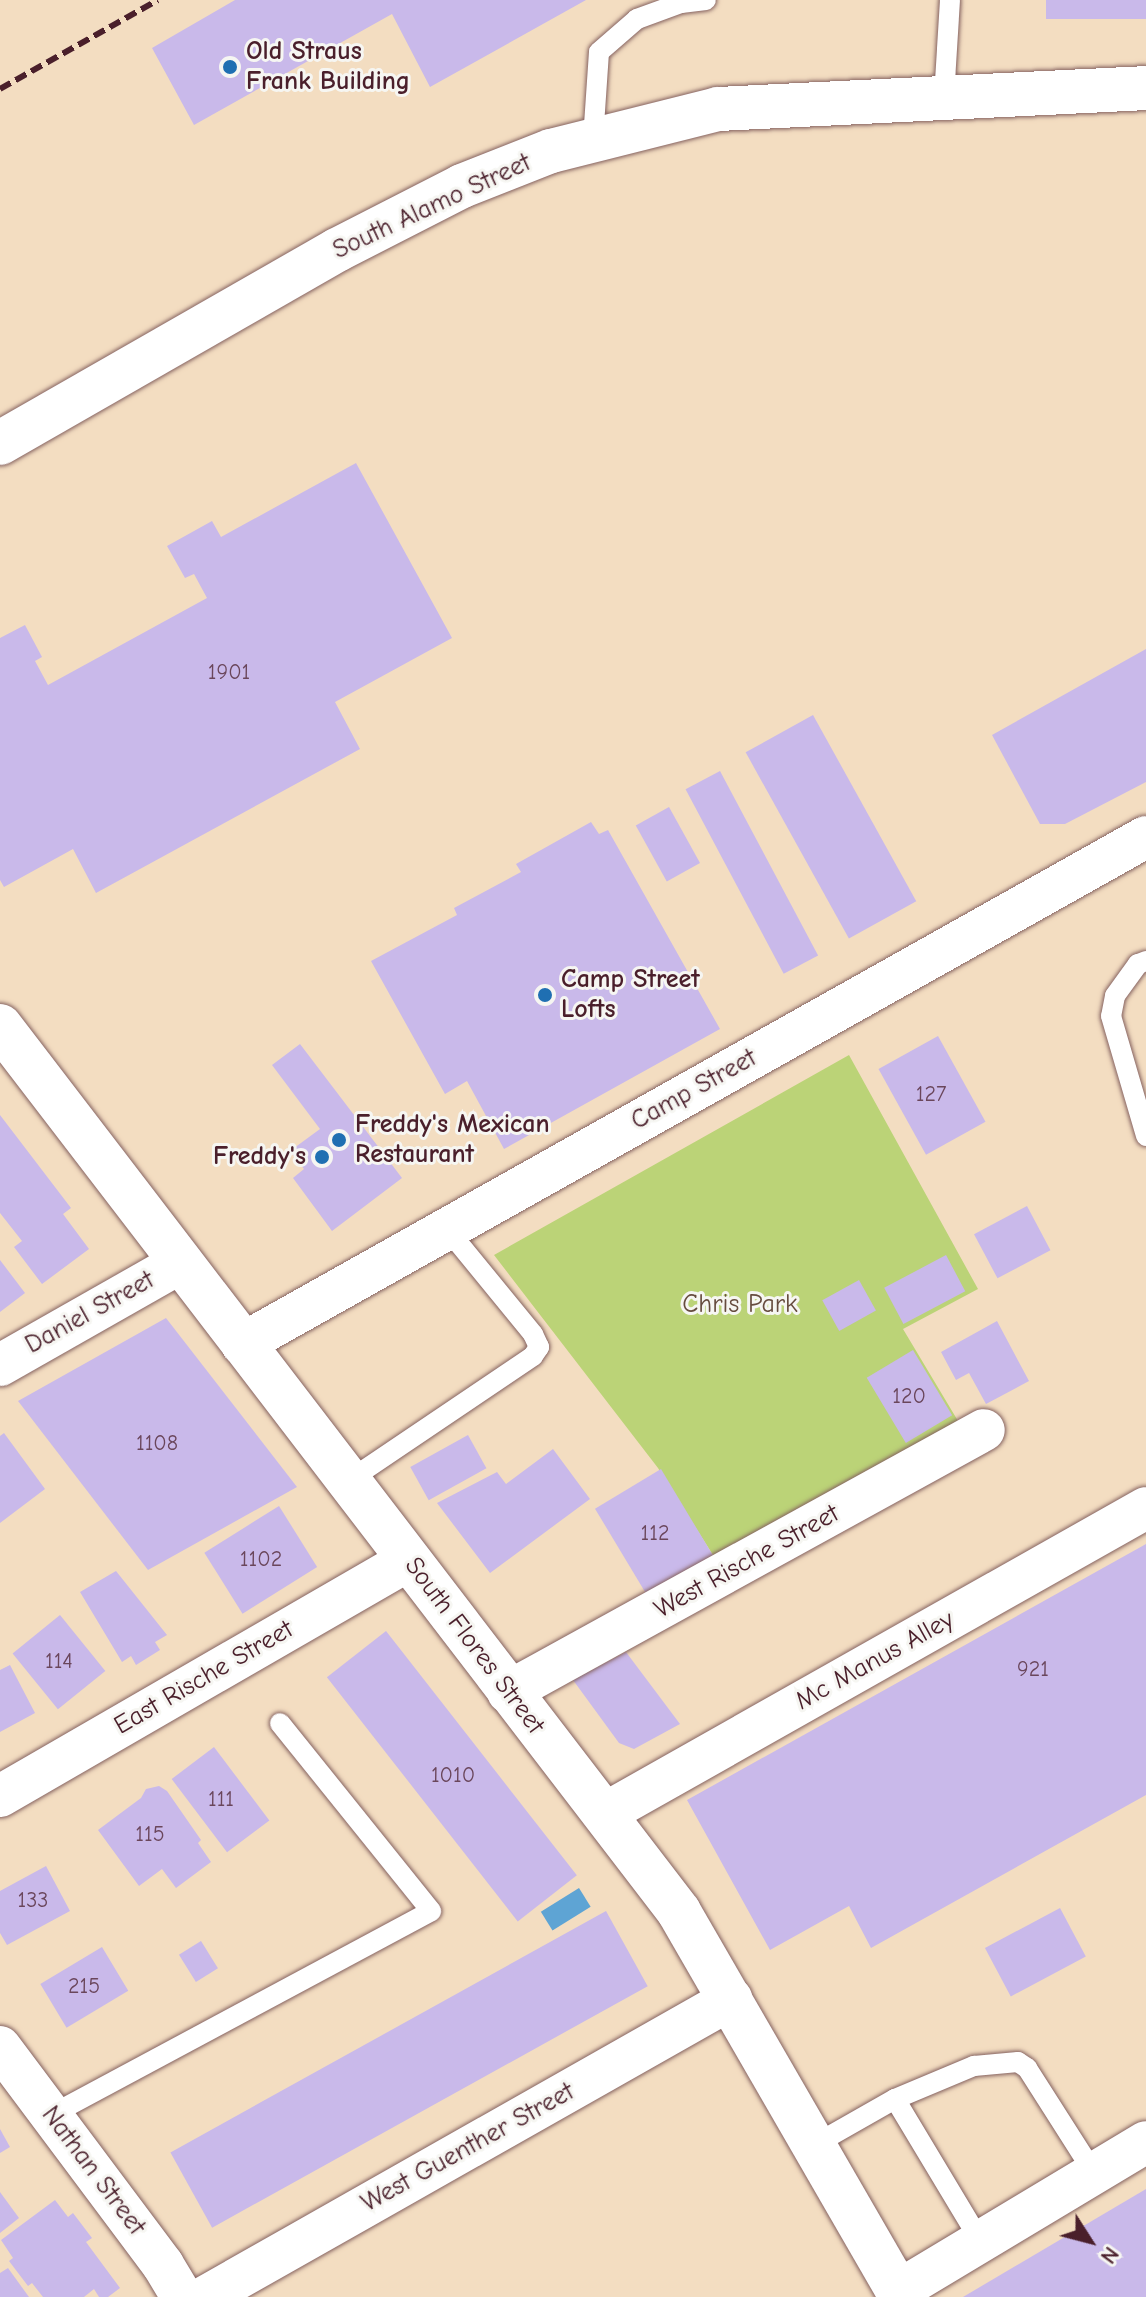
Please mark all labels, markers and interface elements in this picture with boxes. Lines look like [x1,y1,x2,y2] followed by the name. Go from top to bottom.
[246,36,410,98] place label: Old Straus Frank Building
[221,58,239,76] marker: Old Straus Frank Building
[328,147,536,267] street label: South Alamo Street
[208,660,250,686] house number: 1901
[561,964,700,1026] place label: Camp Street Lofts
[536,986,554,1004] marker: Camp Street Lofts
[626,1043,762,1137] street label: Camp Street
[916,1082,946,1108] house number: 127
[355,1109,550,1170] place label: Freddy's Mexican Restaurant
[330,1131,348,1149] marker: Freddy's Mexican Restaurant
[213,1141,306,1173] place label: Freddy's
[313,1148,331,1166] marker: Freddy's
[20,1265,160,1361] street label: Daniel Street
[682,1289,798,1321] park label: Chris Park
[892,1384,926,1410] house number: 120
[136,1431,178,1457] house number: 1108
[649,1498,845,1626] street label: West Rische Street
[641,1521,669,1547] house number: 112
[240,1547,282,1573] house number: 1102
[397,1551,551,1741] street label: South Flores Street
[790,1605,960,1717] street label: Mc Manus Alley
[109,1614,299,1742] street label: East Rische Street
[45,1649,73,1675] house number: 114
[1017,1657,1049,1683] house number: 921
[431,1763,475,1789] house number: 1010
[208,1787,234,1813] house number: 111
[135,1822,165,1848] house number: 115
[18,1888,48,1914] house number: 133
[68,1974,100,2000] house number: 215
[356,2077,580,2219] street label: West Guenther Street
[34,2100,152,2242] street label: Nathan Street
[1050,2201,1130,2281] north arrow
[1095,2242,1124,2269] text: N

